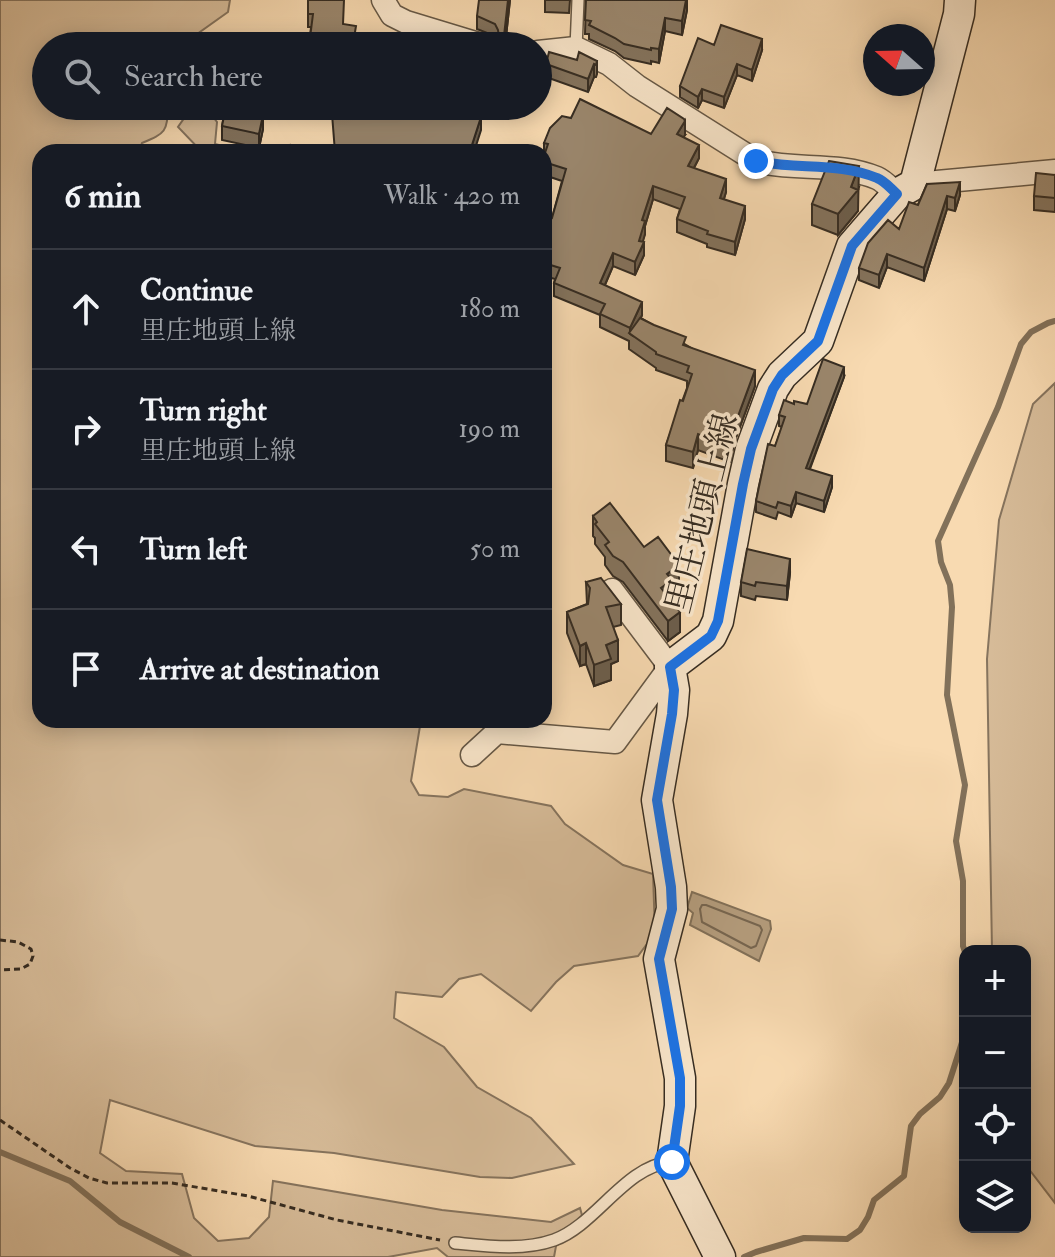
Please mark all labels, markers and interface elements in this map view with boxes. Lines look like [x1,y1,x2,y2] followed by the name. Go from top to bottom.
[863,24,935,96] north arrow
[32,32,552,120] search box
[60,54,104,98] icon: search
[124,58,263,95] text: Search here
[738,143,774,179] route end
[64,175,141,218] text: 6 min
[384,180,520,212] text: Walk · 420 m
[140,272,253,309] text: Continue
[64,287,108,331] icon: ahead
[460,293,520,325] text: 180 m
[140,315,296,347] text: 里庄地頭上線
[140,392,267,429] text: Turn right
[64,407,108,451] icon: right
[657,409,748,618] street label: 里庄地頭上線
[459,413,520,445] text: 190 m
[140,435,296,467] text: 里庄地頭上線
[64,527,108,571] icon: left
[140,531,247,568] text: Turn left
[470,533,520,565] text: 50 m
[64,647,108,691] icon: arrive
[140,651,380,688] text: Arrive at destination
[959,945,1031,1233] map controls
[959,945,1031,1017] button: +
[959,1017,1031,1089] button: −
[959,1089,1031,1161] button: locate
[654,1144,690,1180] route start
[959,1161,1031,1233] button: layers

